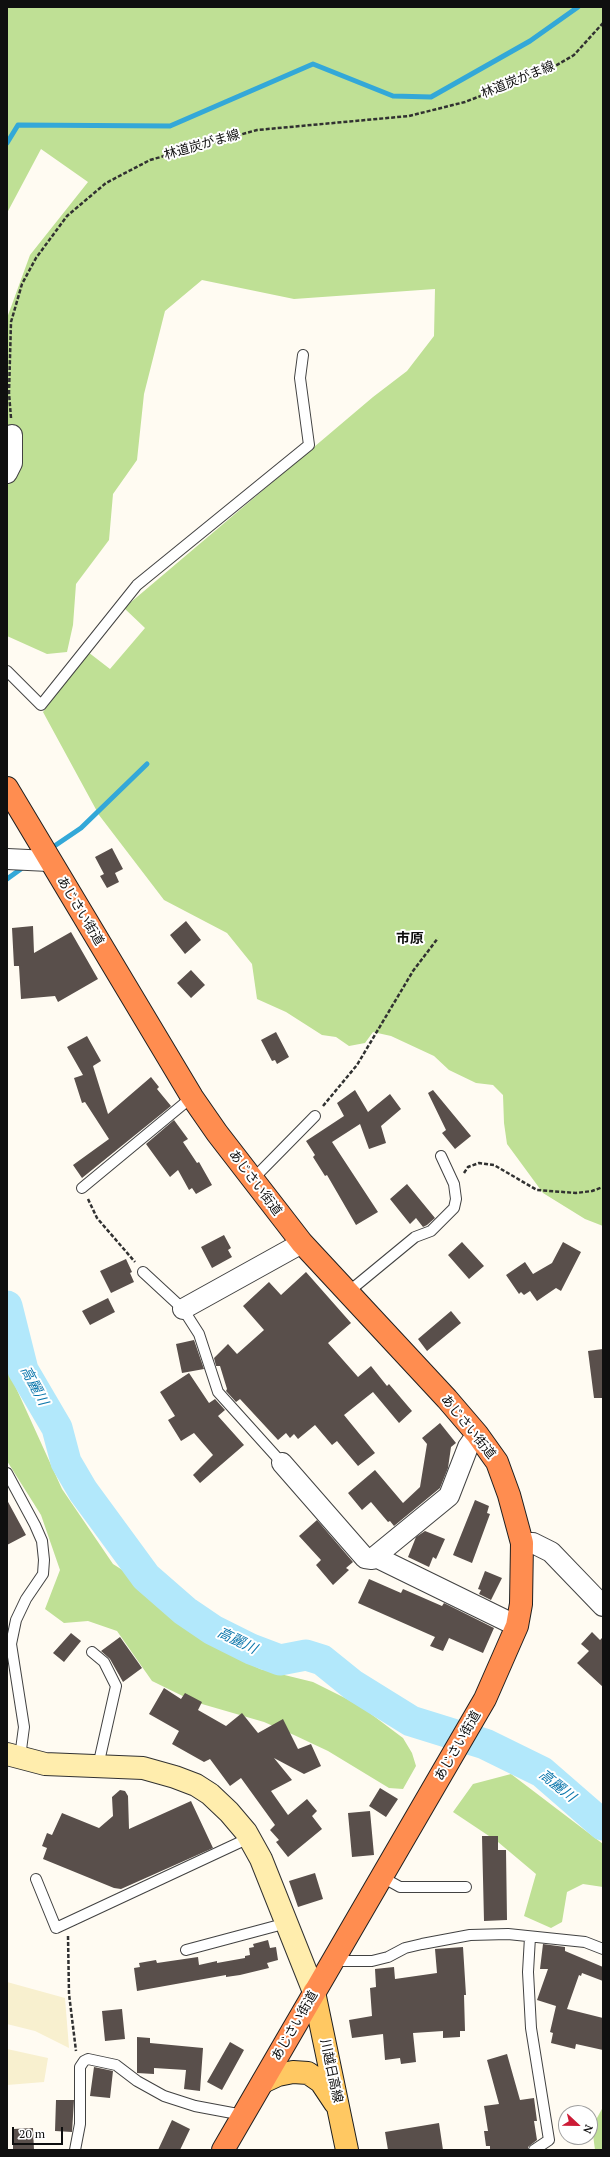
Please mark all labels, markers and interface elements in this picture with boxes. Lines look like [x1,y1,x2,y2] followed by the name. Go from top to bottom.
[479,58,557,102] street label: 林道炭がま線
[162,127,242,163] street label: 林道炭がま線
[53,874,107,948] street label: あじさい街道
[396,931,424,947] district label: 市原
[225,1147,285,1219] street label: あじさい街道
[17,1364,51,1408] water label: 高麗川
[437,1392,499,1462] street label: あじさい街道
[214,1624,260,1658] water label: 高麗川
[432,1708,484,1784] street label: あじさい街道
[535,1766,579,1806] water label: 高麗川
[269,1988,321,2064] street label: あじさい街道
[317,2038,345,2104] street label: 川越日高線
[558,2105,598,2145] north arrow
[14,2119,65,2145] scale bar
[580,2123,596,2136] text: N
[19,2126,45,2141] text: 20 m

